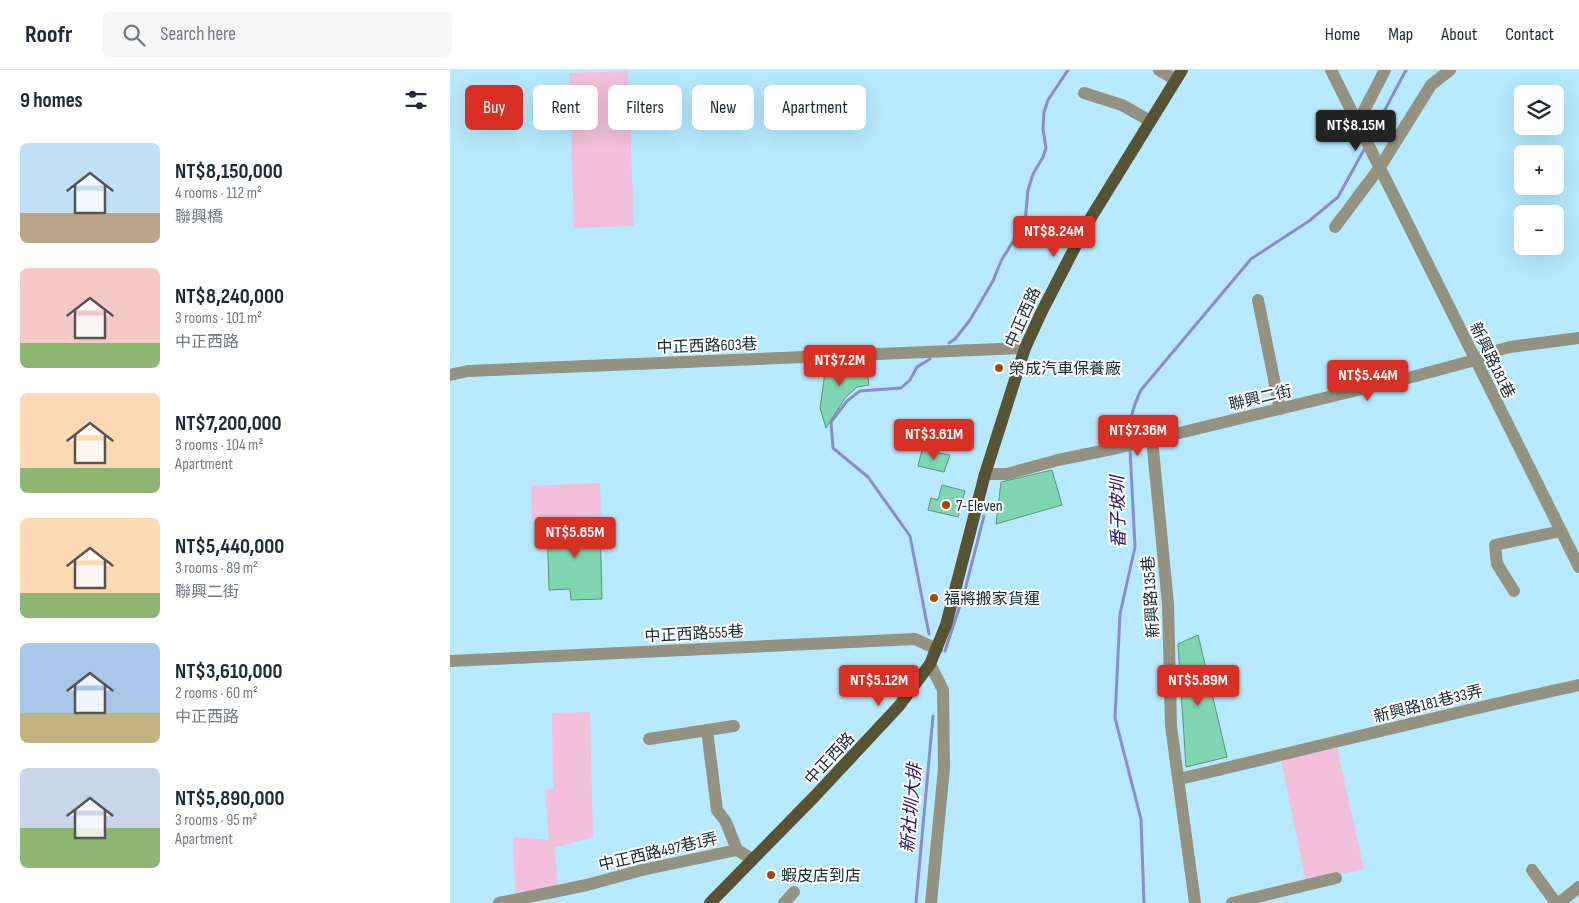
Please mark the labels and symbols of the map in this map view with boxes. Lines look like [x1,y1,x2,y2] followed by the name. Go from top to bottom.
[1304,109,1408,152] pin: NT$8.15M
[1002,216,1106,258] pin: NT$8.24M
[1002,285,1045,351] street label: 中正西路
[1465,320,1518,402] street label: 新興路181巷
[656,335,758,358] street label: 中正西路603巷
[794,344,886,387] pin: NT$7.2M
[1009,360,1121,379] place label: 榮成汽車保養廠
[1316,360,1420,402] pin: NT$5.44M
[993,362,1005,374] marker: 榮成汽車保養廠
[1227,382,1294,415] street label: 聯興二街
[1086,414,1190,457] pin: NT$7.36M
[882,418,986,461] pin: NT$3.61M
[1107,473,1130,548] water label: 番子坡圳
[956,497,1003,516] place label: 7-Eleven
[940,499,952,511] marker: 7-Eleven
[523,516,627,559] pin: NT$5.65M
[1139,555,1164,639] street label: 新興路135巷
[944,590,1040,609] place label: 福將搬家貨運
[928,592,940,604] marker: 福將搬家貨運
[644,622,744,647] street label: 中正西路555巷
[827,664,931,707] pin: NT$5.12M
[1146,664,1250,707] pin: NT$5.89M
[1372,682,1485,727] street label: 新興路181巷33弄
[801,729,859,789] street label: 中正西路
[897,760,926,854] water label: 新社圳大排
[597,830,720,875] street label: 中正西路497巷1弄
[781,867,861,886] place label: 蝦皮店到店
[765,869,777,881] marker: 蝦皮店到店

